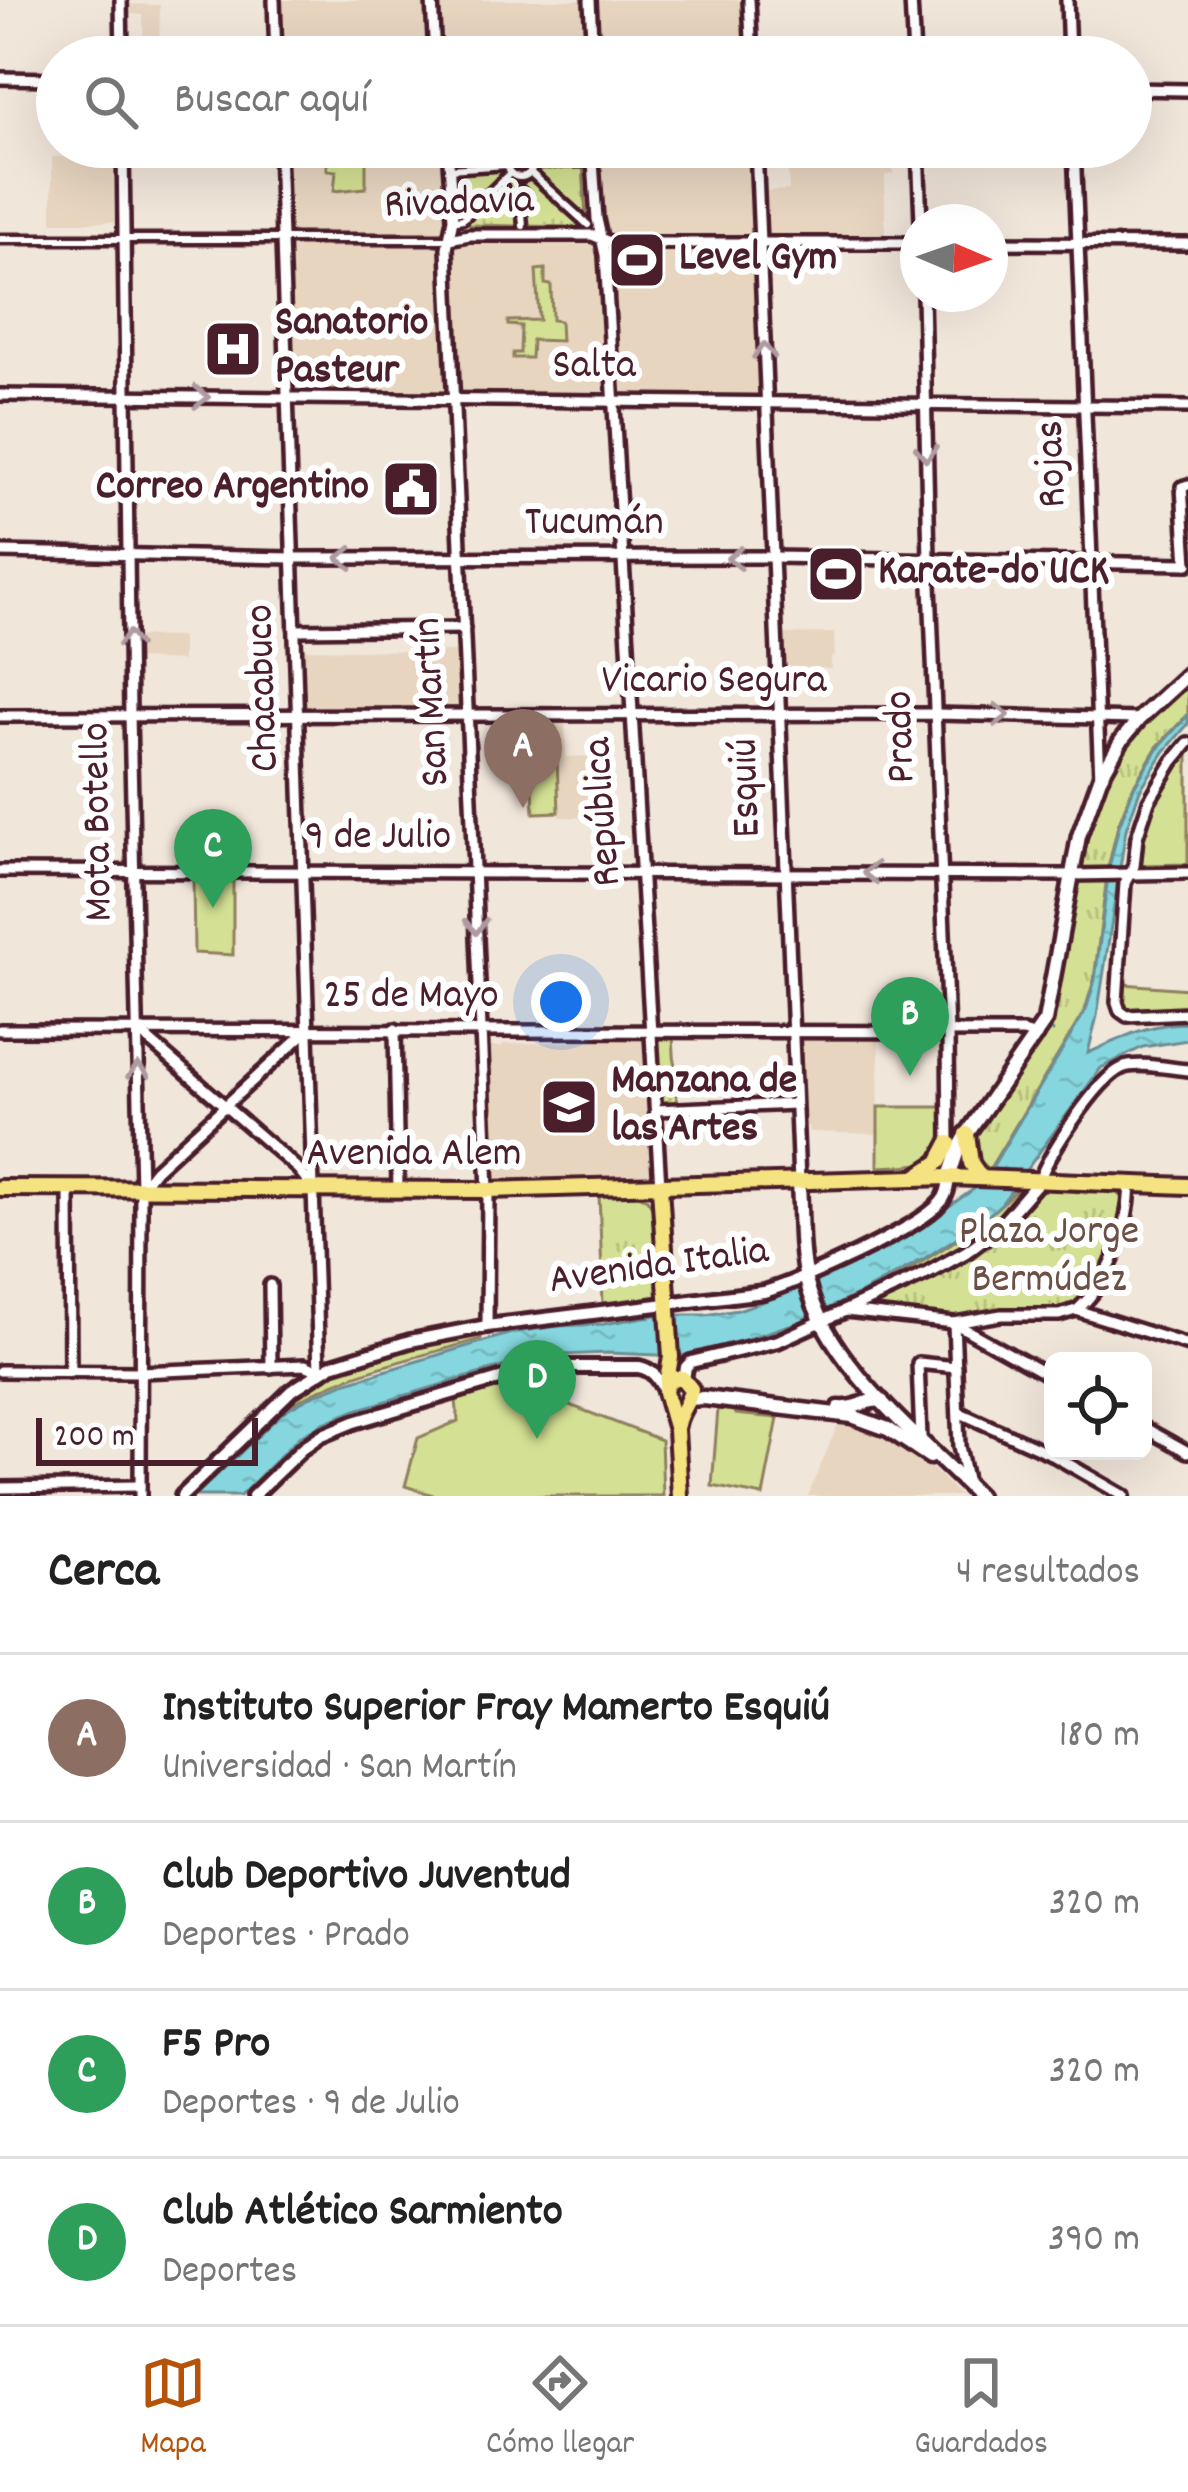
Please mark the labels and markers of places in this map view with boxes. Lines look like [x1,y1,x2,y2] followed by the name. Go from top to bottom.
[606,229,668,291] sports icon: Level Gym
[679,230,837,290] place label: Level Gym
[275,295,428,403] place label: Sanatorio Pasteur
[202,318,264,380] hospital icon: Sanatorio Pasteur
[380,458,442,520] public building icon: Correo Argentino
[96,459,369,519] place label: Correo Argentino
[805,543,867,605] sports icon: Karate-do UCK
[878,544,1109,604] place label: Karate-do UCK
[484,709,562,808] pin: A
[174,809,252,908] pin: C
[871,977,949,1076] pin: B
[611,1053,797,1161] place label: Manzana de las Artes
[538,1076,600,1138] school or university icon: Manzana de las Artes
[498,1340,576,1439] pin: D

